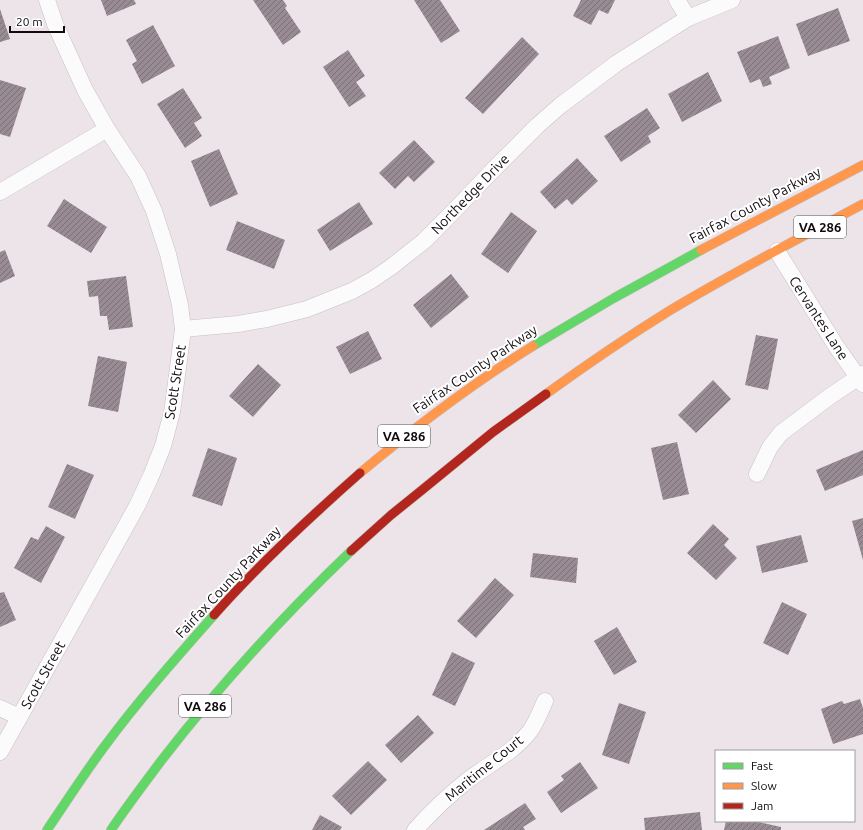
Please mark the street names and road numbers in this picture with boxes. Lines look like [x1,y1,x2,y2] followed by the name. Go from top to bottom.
[428,151,512,237] street label: Northedge Drive
[687,163,824,246] street label: Fairfax County Parkway
[794,216,846,238] road number: VA 286
[786,273,852,363] street label: Cervantes Lane
[410,321,540,417] street label: Fairfax County Parkway
[161,343,189,420] street label: Scott Street
[378,425,430,447] road number: VA 286
[172,523,284,641] street label: Fairfax County Parkway
[18,638,68,712] street label: Scott Street
[179,695,231,717] road number: VA 286
[442,731,527,804] street label: Maritime Court

